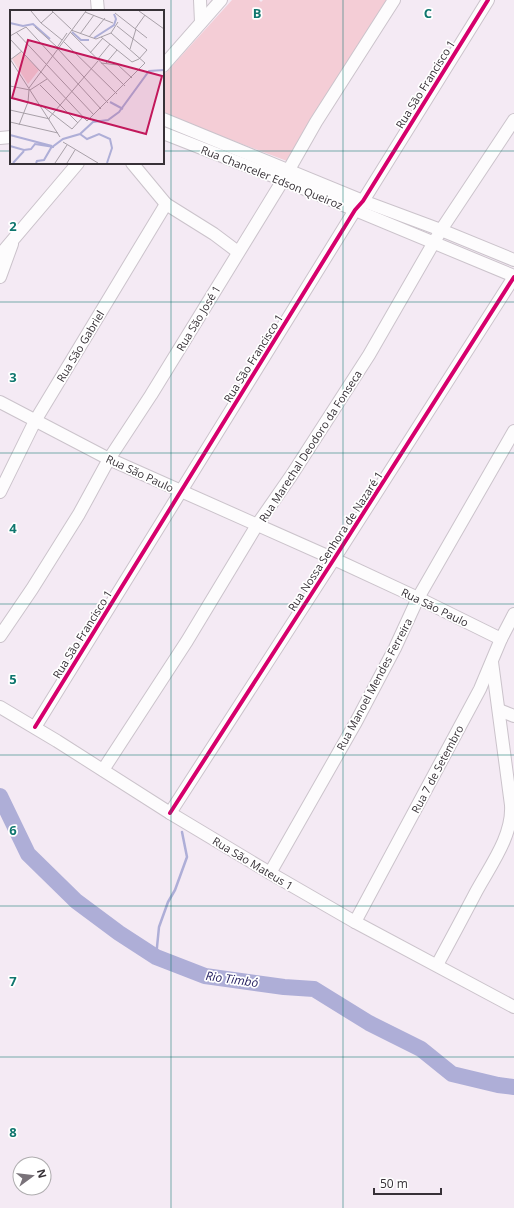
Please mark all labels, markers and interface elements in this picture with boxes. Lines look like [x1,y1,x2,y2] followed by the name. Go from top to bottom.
[253,4,262,22] text: B
[424,4,432,22] text: C
[10,10,164,164] inset map
[392,37,458,131] street label: Rua São Francisco 1
[199,142,345,212] street label: Rua Chanceler Edson Queiroz
[9,217,17,235] text: 2
[172,282,224,354] street label: Rua São José 1
[53,307,107,385] street label: Rua São Gabriel
[220,311,286,405] street label: Rua São Francisco 1
[255,367,365,525] street label: Rua Marechal Deodoro da Fonseca
[9,368,17,386] text: 3
[104,451,177,495] street label: Rua São Paulo
[284,468,386,614] street label: Rua Nossa Senhora de Nazaré 1
[9,519,17,537] text: 4
[399,584,471,630] street label: Rua São Paulo
[49,587,115,681] street label: Rua São Francisco 1
[333,615,415,753] street label: Rua Manoel Mendes Ferreira
[9,670,17,688] text: 5
[407,722,467,816] street label: Rua 7 de Setembro
[9,821,17,839] text: 6
[210,833,296,893] street label: Rua São Mateus 1
[205,967,260,991] water label: Rio Timbó
[9,972,17,990] text: 7
[9,1123,17,1141] text: 8
[12,1156,52,1196] north arrow
[34,1167,51,1180] text: N
[374,1170,441,1196] scale bar
[380,1175,408,1192] text: 50 m

